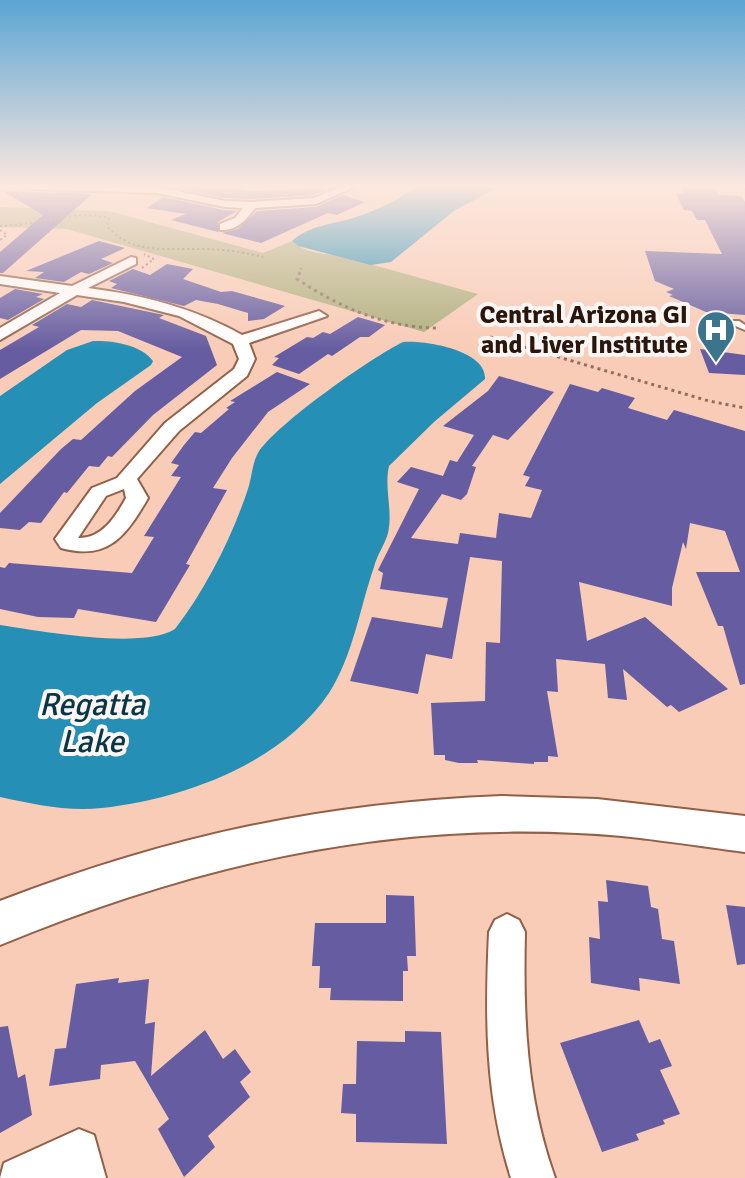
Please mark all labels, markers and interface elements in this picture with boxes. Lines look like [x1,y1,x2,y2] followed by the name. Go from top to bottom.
[479,299,688,361] place label: Central Arizona GI and Liver Institute
[695,309,737,364] hospital icon: Central Arizona GI and Liver Institute
[39,685,146,761] water label: Regatta Lake

